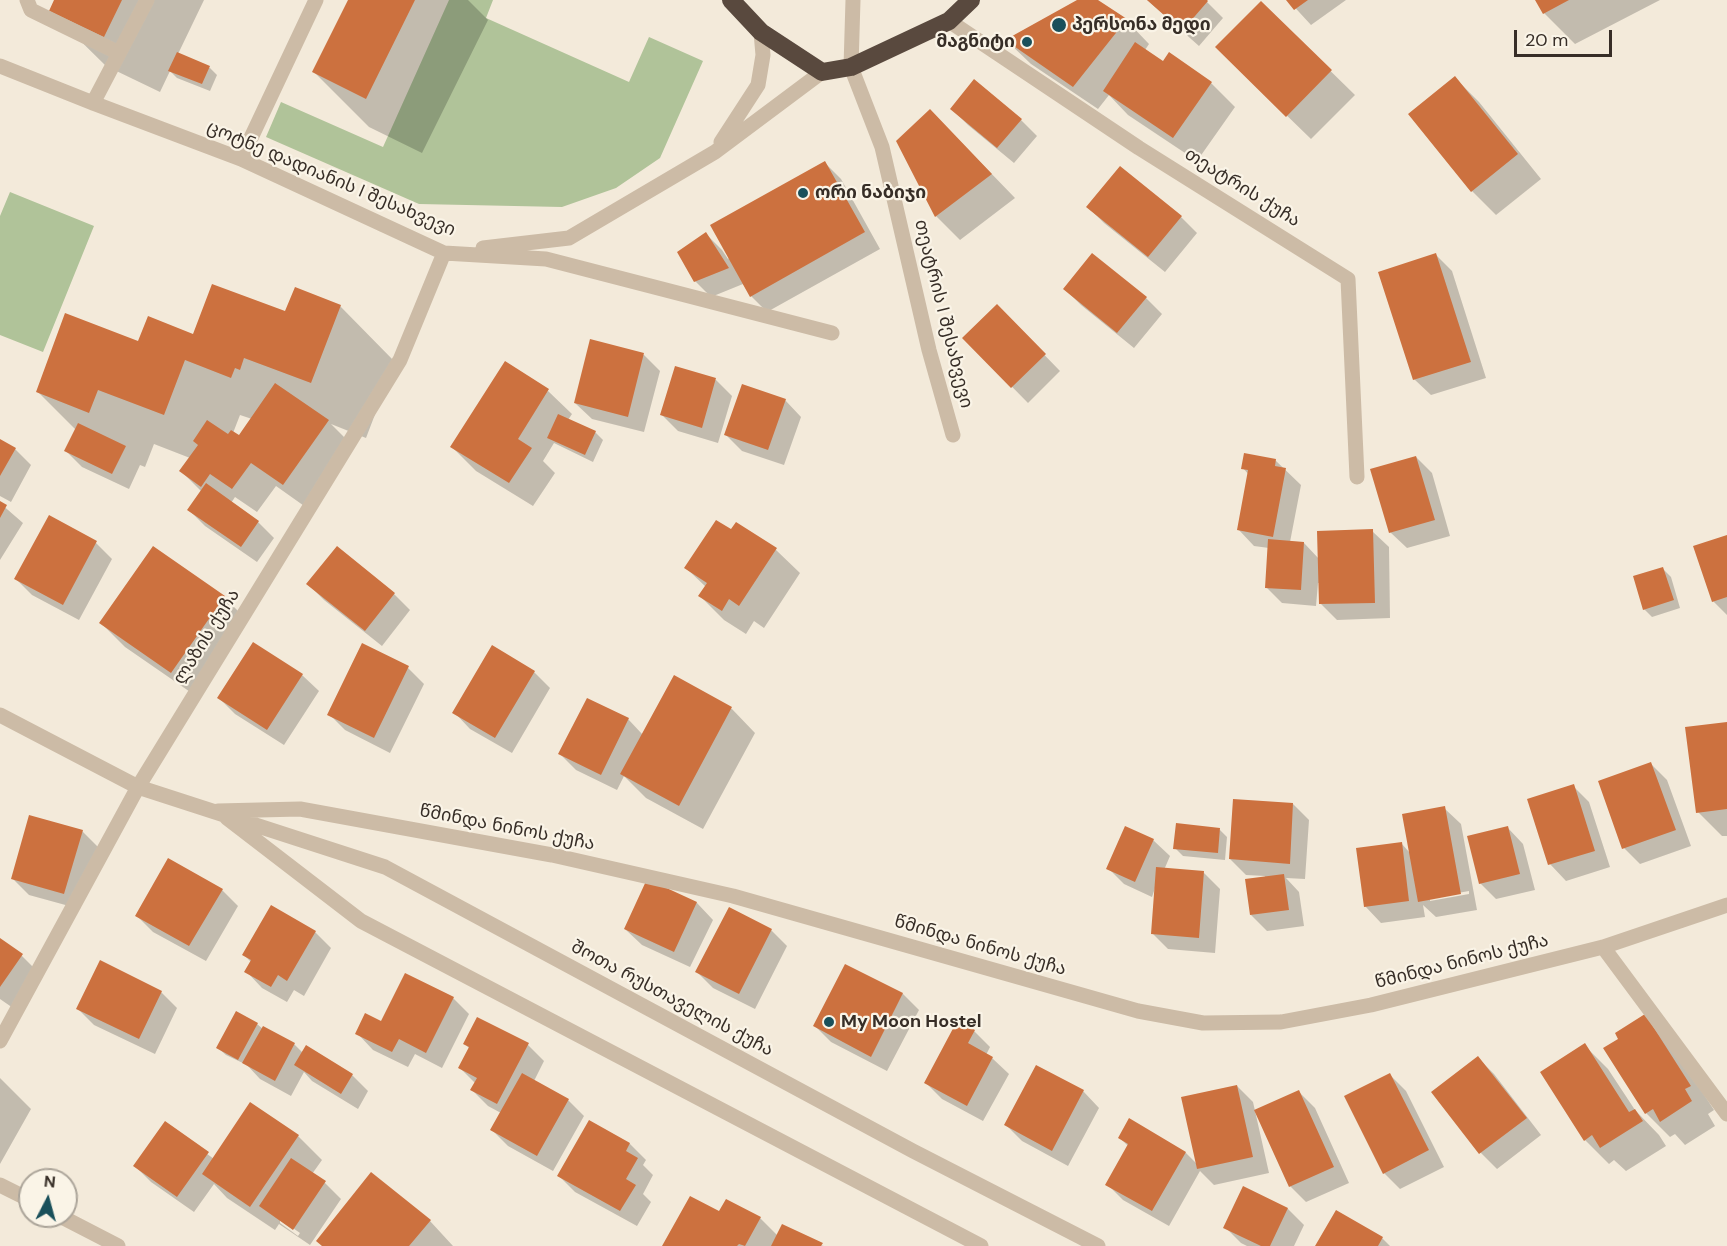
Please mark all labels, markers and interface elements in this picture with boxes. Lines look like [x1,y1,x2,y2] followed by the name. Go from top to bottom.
[1072,14,1211,36] place label: პერსონა მედი
[1050,16,1068,34] marker: პერსონა მედი
[1517,18,1614,56] scale bar
[1525,28,1568,52] text: 20 m
[936,31,1015,53] place label: მაგნიტი
[1020,35,1034,49] marker: მაგნიტი
[203,117,459,241] street label: ცოტნე დადიანის I შესახვევი
[1180,144,1304,232] street label: თეატრის ქუჩა
[815,182,926,204] place label: ორი ნაბიჯი
[796,186,810,200] marker: ორი ნაბიჯი
[909,218,977,410] street label: თეატრის I შესახვევი
[169,585,245,689] street label: ლაზის ქუჩა
[418,800,596,856] street label: წმინდა ნინოს ქუჩა
[892,911,1068,981] street label: წმინდა ნინოს ქუჩა
[1373,930,1551,994] street label: წმინდა ნინოს ქუჩა
[567,936,777,1062] street label: შოთა რუსთაველის ქუჩა
[841,1011,982,1033] place label: My Moon Hostel
[822,1015,836,1029] marker: My Moon Hostel
[18,1168,78,1228] north arrow
[43,1171,57,1193] text: N

